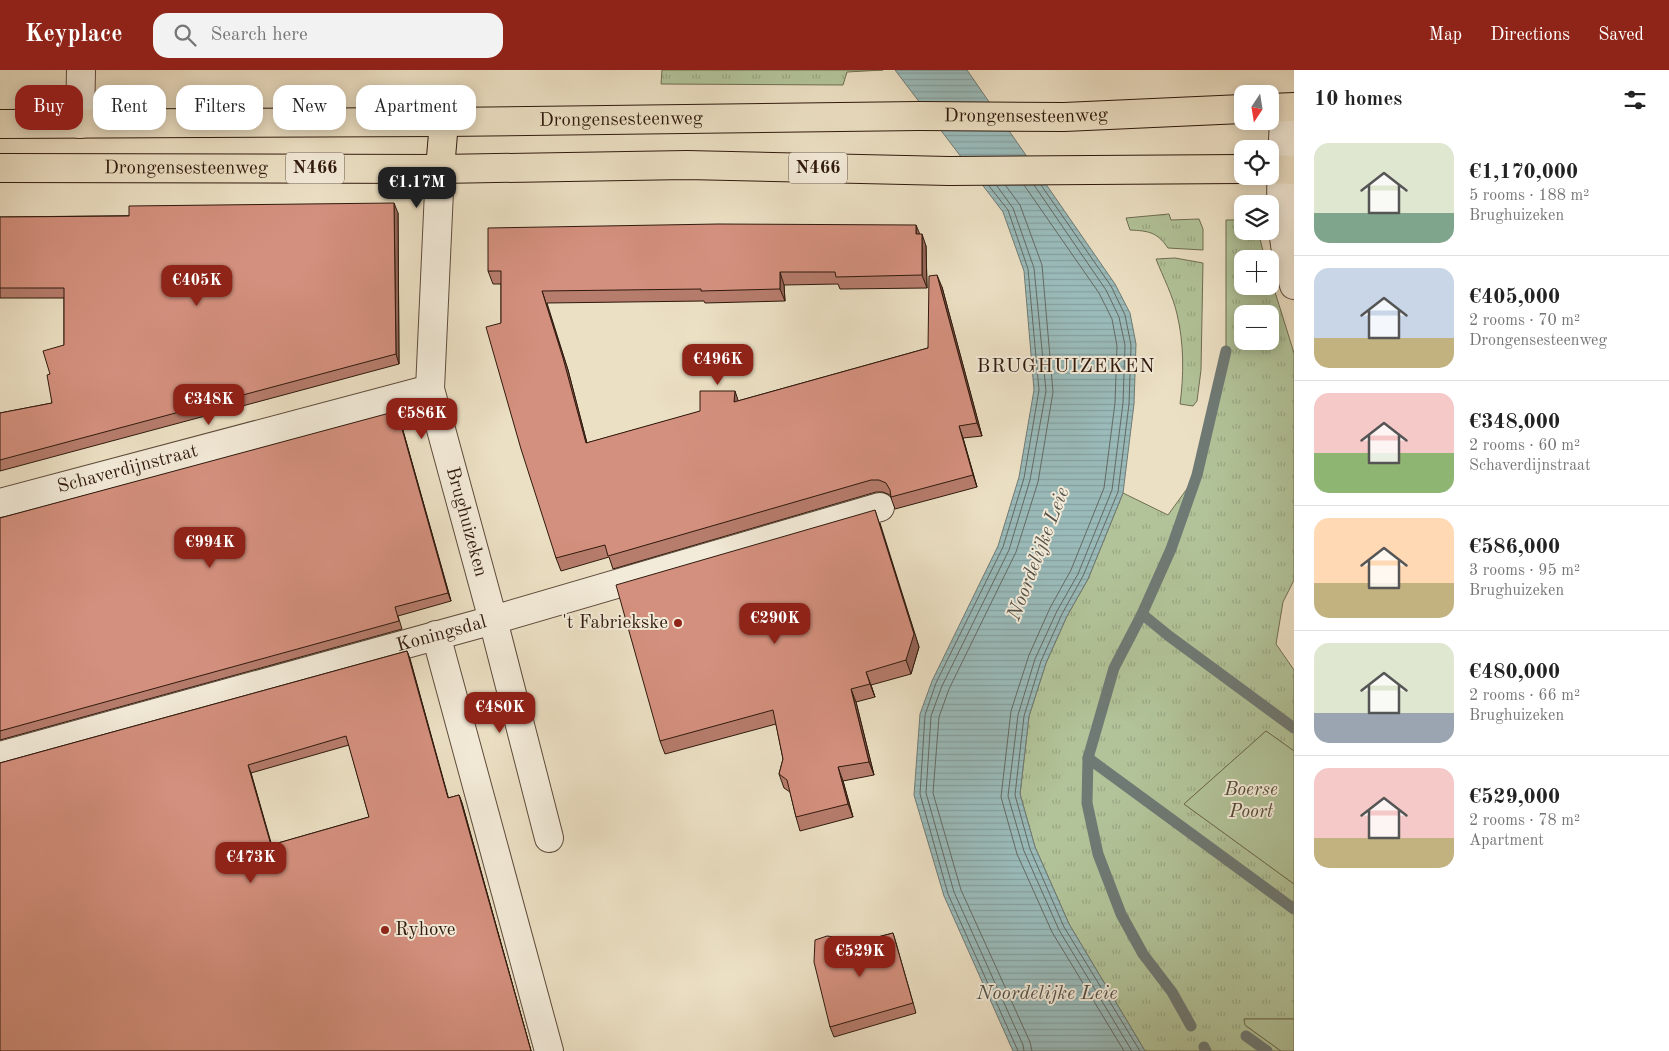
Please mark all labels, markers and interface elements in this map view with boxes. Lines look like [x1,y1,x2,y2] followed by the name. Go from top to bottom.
[153,13,503,58] search box
[171,21,199,49] icon: search
[25,23,123,47] text: Keyplace
[211,26,308,45] text: Search here
[1429,26,1462,44] text: Map
[1490,26,1570,44] text: Directions
[1598,26,1644,44] text: Saved
[15,85,83,130] chip: Buy
[93,85,166,130] chip: Rent
[176,85,263,130] chip: Filters
[273,85,346,130] chip: New
[356,85,476,130] chip: Apartment
[1234,85,1279,130] north arrow
[1234,85,1279,350] map controls
[1621,86,1649,114] icon: filters
[1314,89,1402,110] text: 10 homes
[944,105,1109,127] street label: Drongensesteenweg
[539,109,704,130] street label: Drongensesteenweg
[1234,140,1279,185] button: locate
[286,152,344,184] road number: N466
[789,152,847,184] road number: N466
[104,159,269,178] street label: Drongensesteenweg
[1469,162,1578,183] text: €1,170,000
[1354,163,1414,223] icon: home
[376,166,458,209] pin: €1.17M
[389,175,445,191] text: €1.17M
[1469,188,1589,204] text: 5 rooms · 188 m²
[1234,195,1279,240] button: layers
[1469,208,1564,224] text: Brughuizeken
[1234,250,1279,295] button: +
[162,264,232,307] pin: €405K
[172,273,222,289] text: €405K
[1469,287,1560,308] text: €405,000
[1354,288,1414,348] icon: home
[1234,305,1279,350] button: −
[1469,313,1580,329] text: 2 rooms · 70 m²
[1469,333,1607,349] text: Drongensesteenweg
[683,344,753,386] pin: €496K
[693,352,743,368] text: €496K
[976,357,1156,377] district label: BRUGHUIZEKEN
[174,384,244,426] pin: €348K
[184,392,234,408] text: €348K
[387,398,457,440] pin: €586K
[397,406,447,422] text: €586K
[1469,412,1560,433] text: €348,000
[1354,413,1414,473] icon: home
[1469,438,1580,454] text: 2 rooms · 60 m²
[55,441,200,497] street label: Schaverdijnstraat
[1469,458,1591,474] text: Schaverdijnstraat
[442,465,490,579] street label: Brughuizeken
[1004,485,1074,624] water label: Noordelijke Leie
[175,526,245,569] pin: €994K
[185,535,235,551] text: €994K
[1469,537,1560,558] text: €586,000
[1354,538,1414,598] icon: home
[1469,563,1580,579] text: 3 rooms · 95 m²
[1469,583,1564,599] text: Brughuizeken
[740,602,810,645] pin: €290K
[750,611,800,627] text: €290K
[394,613,489,656] street label: Koningsdal
[562,614,668,633] place label: 't Fabriekske
[672,617,684,629] marker: 't Fabriekske
[1469,662,1560,683] text: €480,000
[1354,663,1414,723] icon: home
[1469,688,1580,704] text: 2 rooms · 66 m²
[465,692,535,734] pin: €480K
[475,700,525,716] text: €480K
[1469,708,1564,724] text: Brughuizeken
[1223,781,1278,822] park label: Boerse Poort
[1469,787,1560,808] text: €529,000
[1354,788,1414,848] icon: home
[1469,813,1580,829] text: 2 rooms · 78 m²
[1469,833,1544,849] text: Apartment
[216,842,286,884] pin: €473K
[226,850,276,866] text: €473K
[395,921,456,940] place label: Ryhove
[379,924,391,936] marker: Ryhove
[825,936,895,978] pin: €529K
[835,944,885,960] text: €529K
[976,984,1117,1004] water label: Noordelijke Leie

